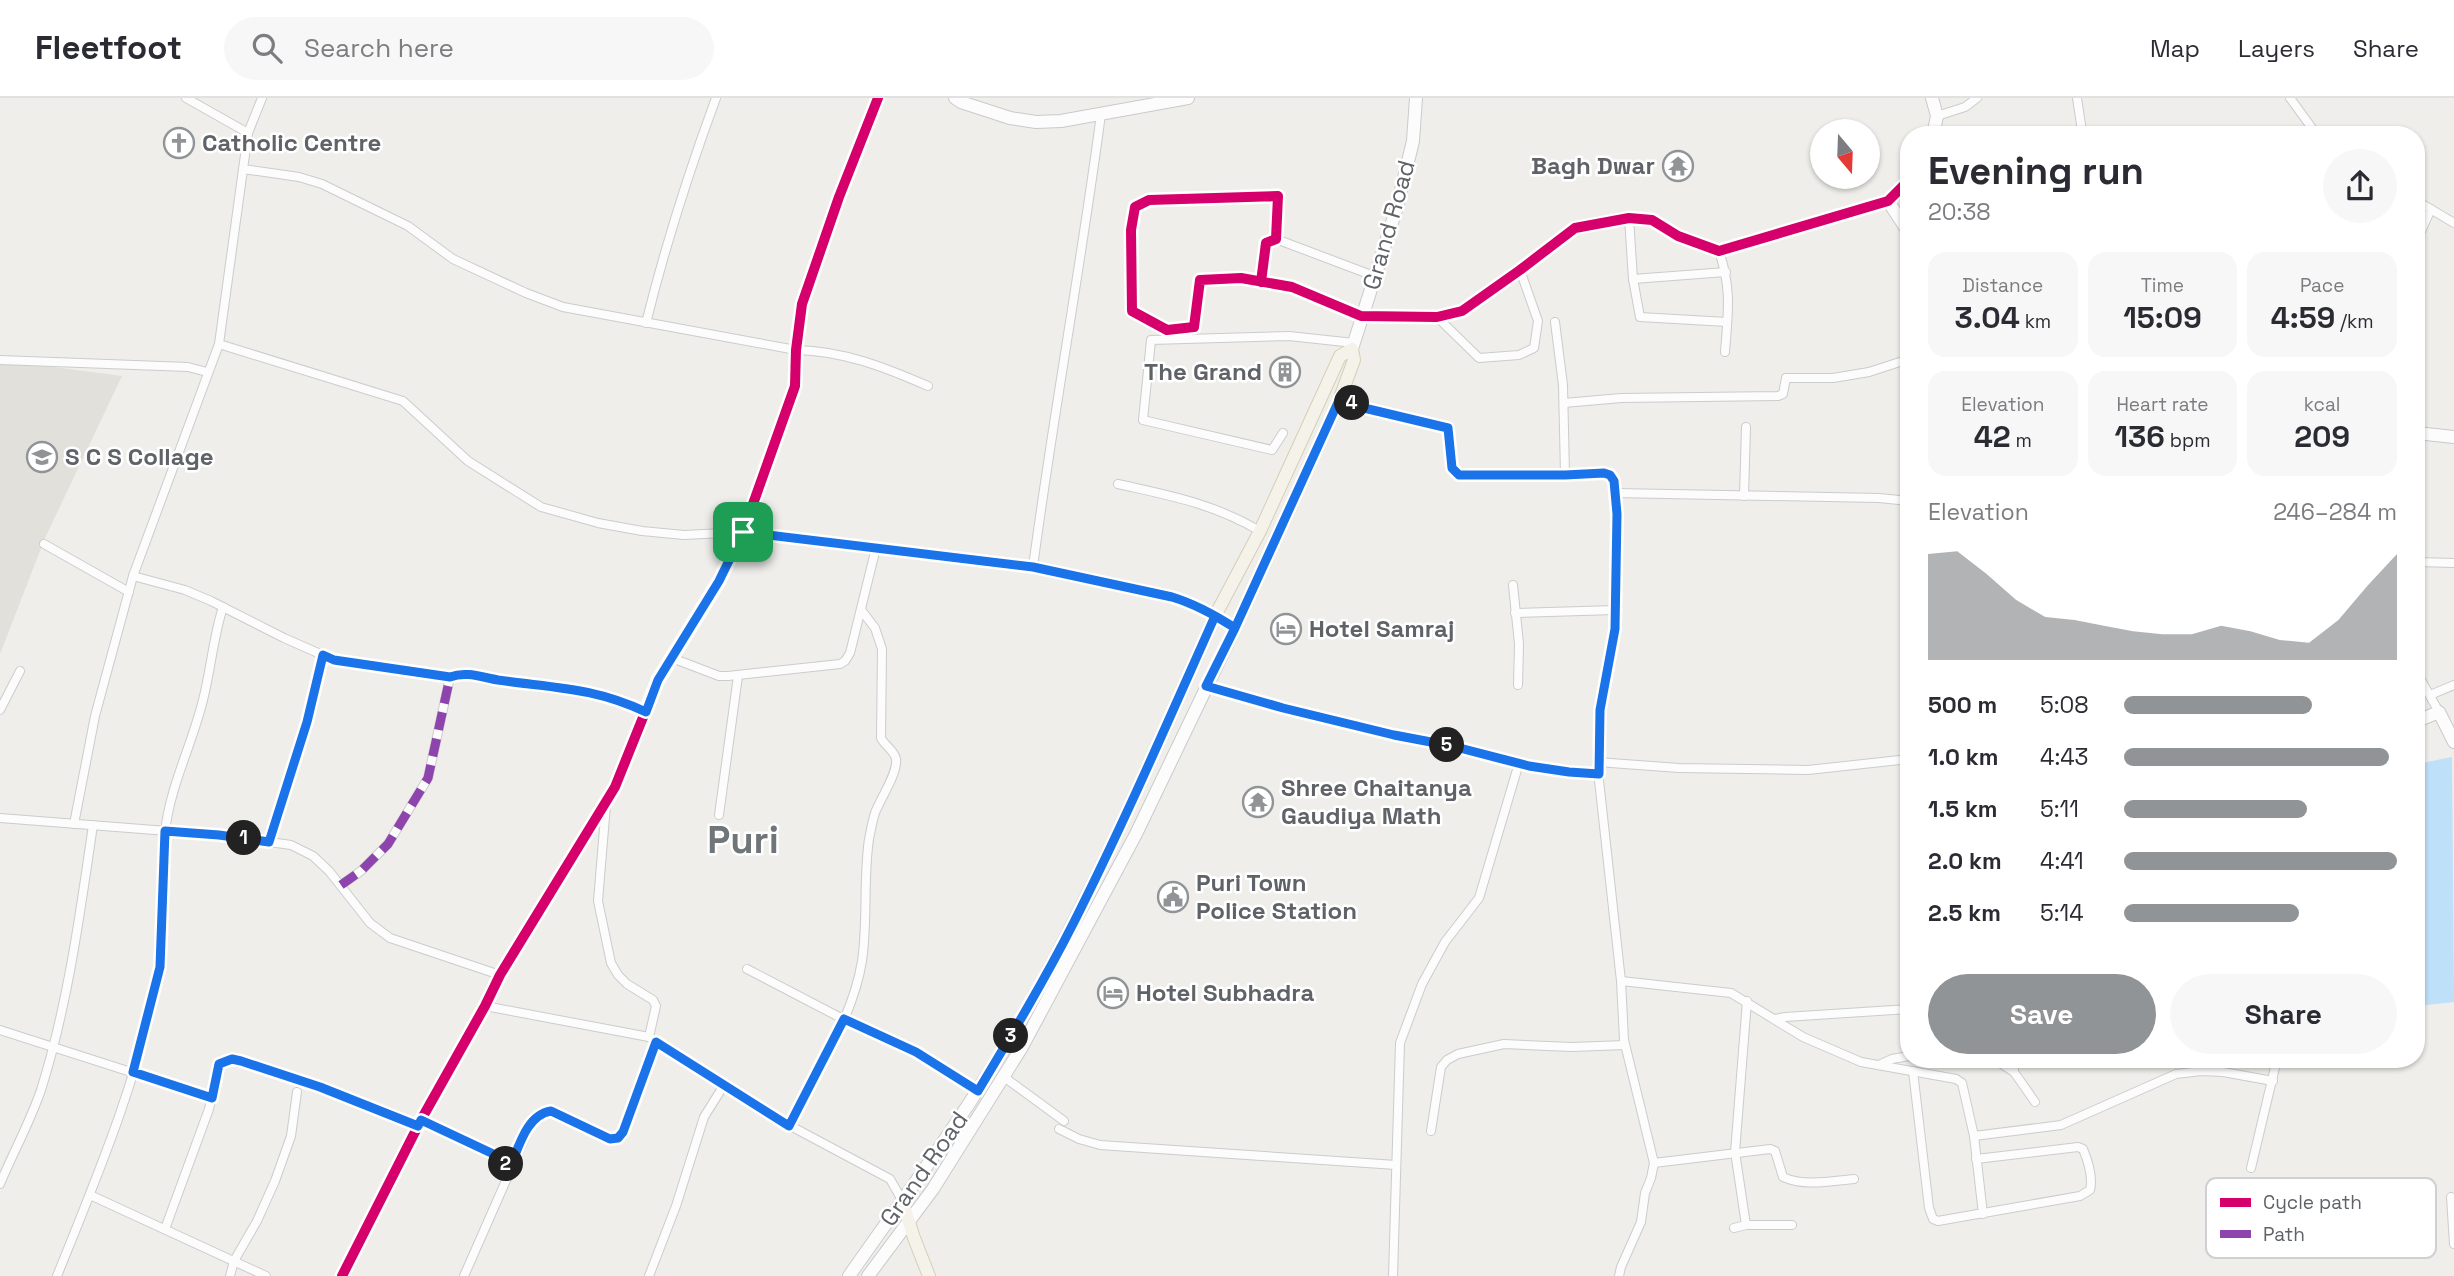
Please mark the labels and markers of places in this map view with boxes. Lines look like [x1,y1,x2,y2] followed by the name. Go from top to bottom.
[162,126,196,160] church icon: Catholic Centre
[202,127,381,158] place label: Catholic Centre
[1661,149,1695,183] temple icon: Bagh Dwar
[1531,150,1655,181] place label: Bagh Dwar
[1268,355,1302,389] building icon: The Grand
[1144,356,1262,387] place label: The Grand
[1334,386,1370,420] pin: 4
[25,440,59,474] school or university icon: S C S Collage
[65,441,214,472] place label: S C S Collage
[713,502,773,562] pin
[1269,612,1303,646] hotel icon: Hotel Samraj
[1309,613,1454,644] place label: Hotel Samraj
[1430,728,1464,762] pin: 5
[1281,772,1472,831] place label: Shree Chaitanya Gaudiya Math
[1241,785,1275,819] temple icon: Shree Chaitanya Gaudiya Math
[226,820,262,856] pin: 1
[1196,867,1357,926] place label: Puri Town Police Station
[1156,880,1190,914] public building icon: Puri Town Police Station
[1096,976,1130,1010] hotel icon: Hotel Subhadra
[1136,977,1314,1008] place label: Hotel Subhadra
[993,1018,1028,1054] pin: 3
[489,1146,524,1182] pin: 2

